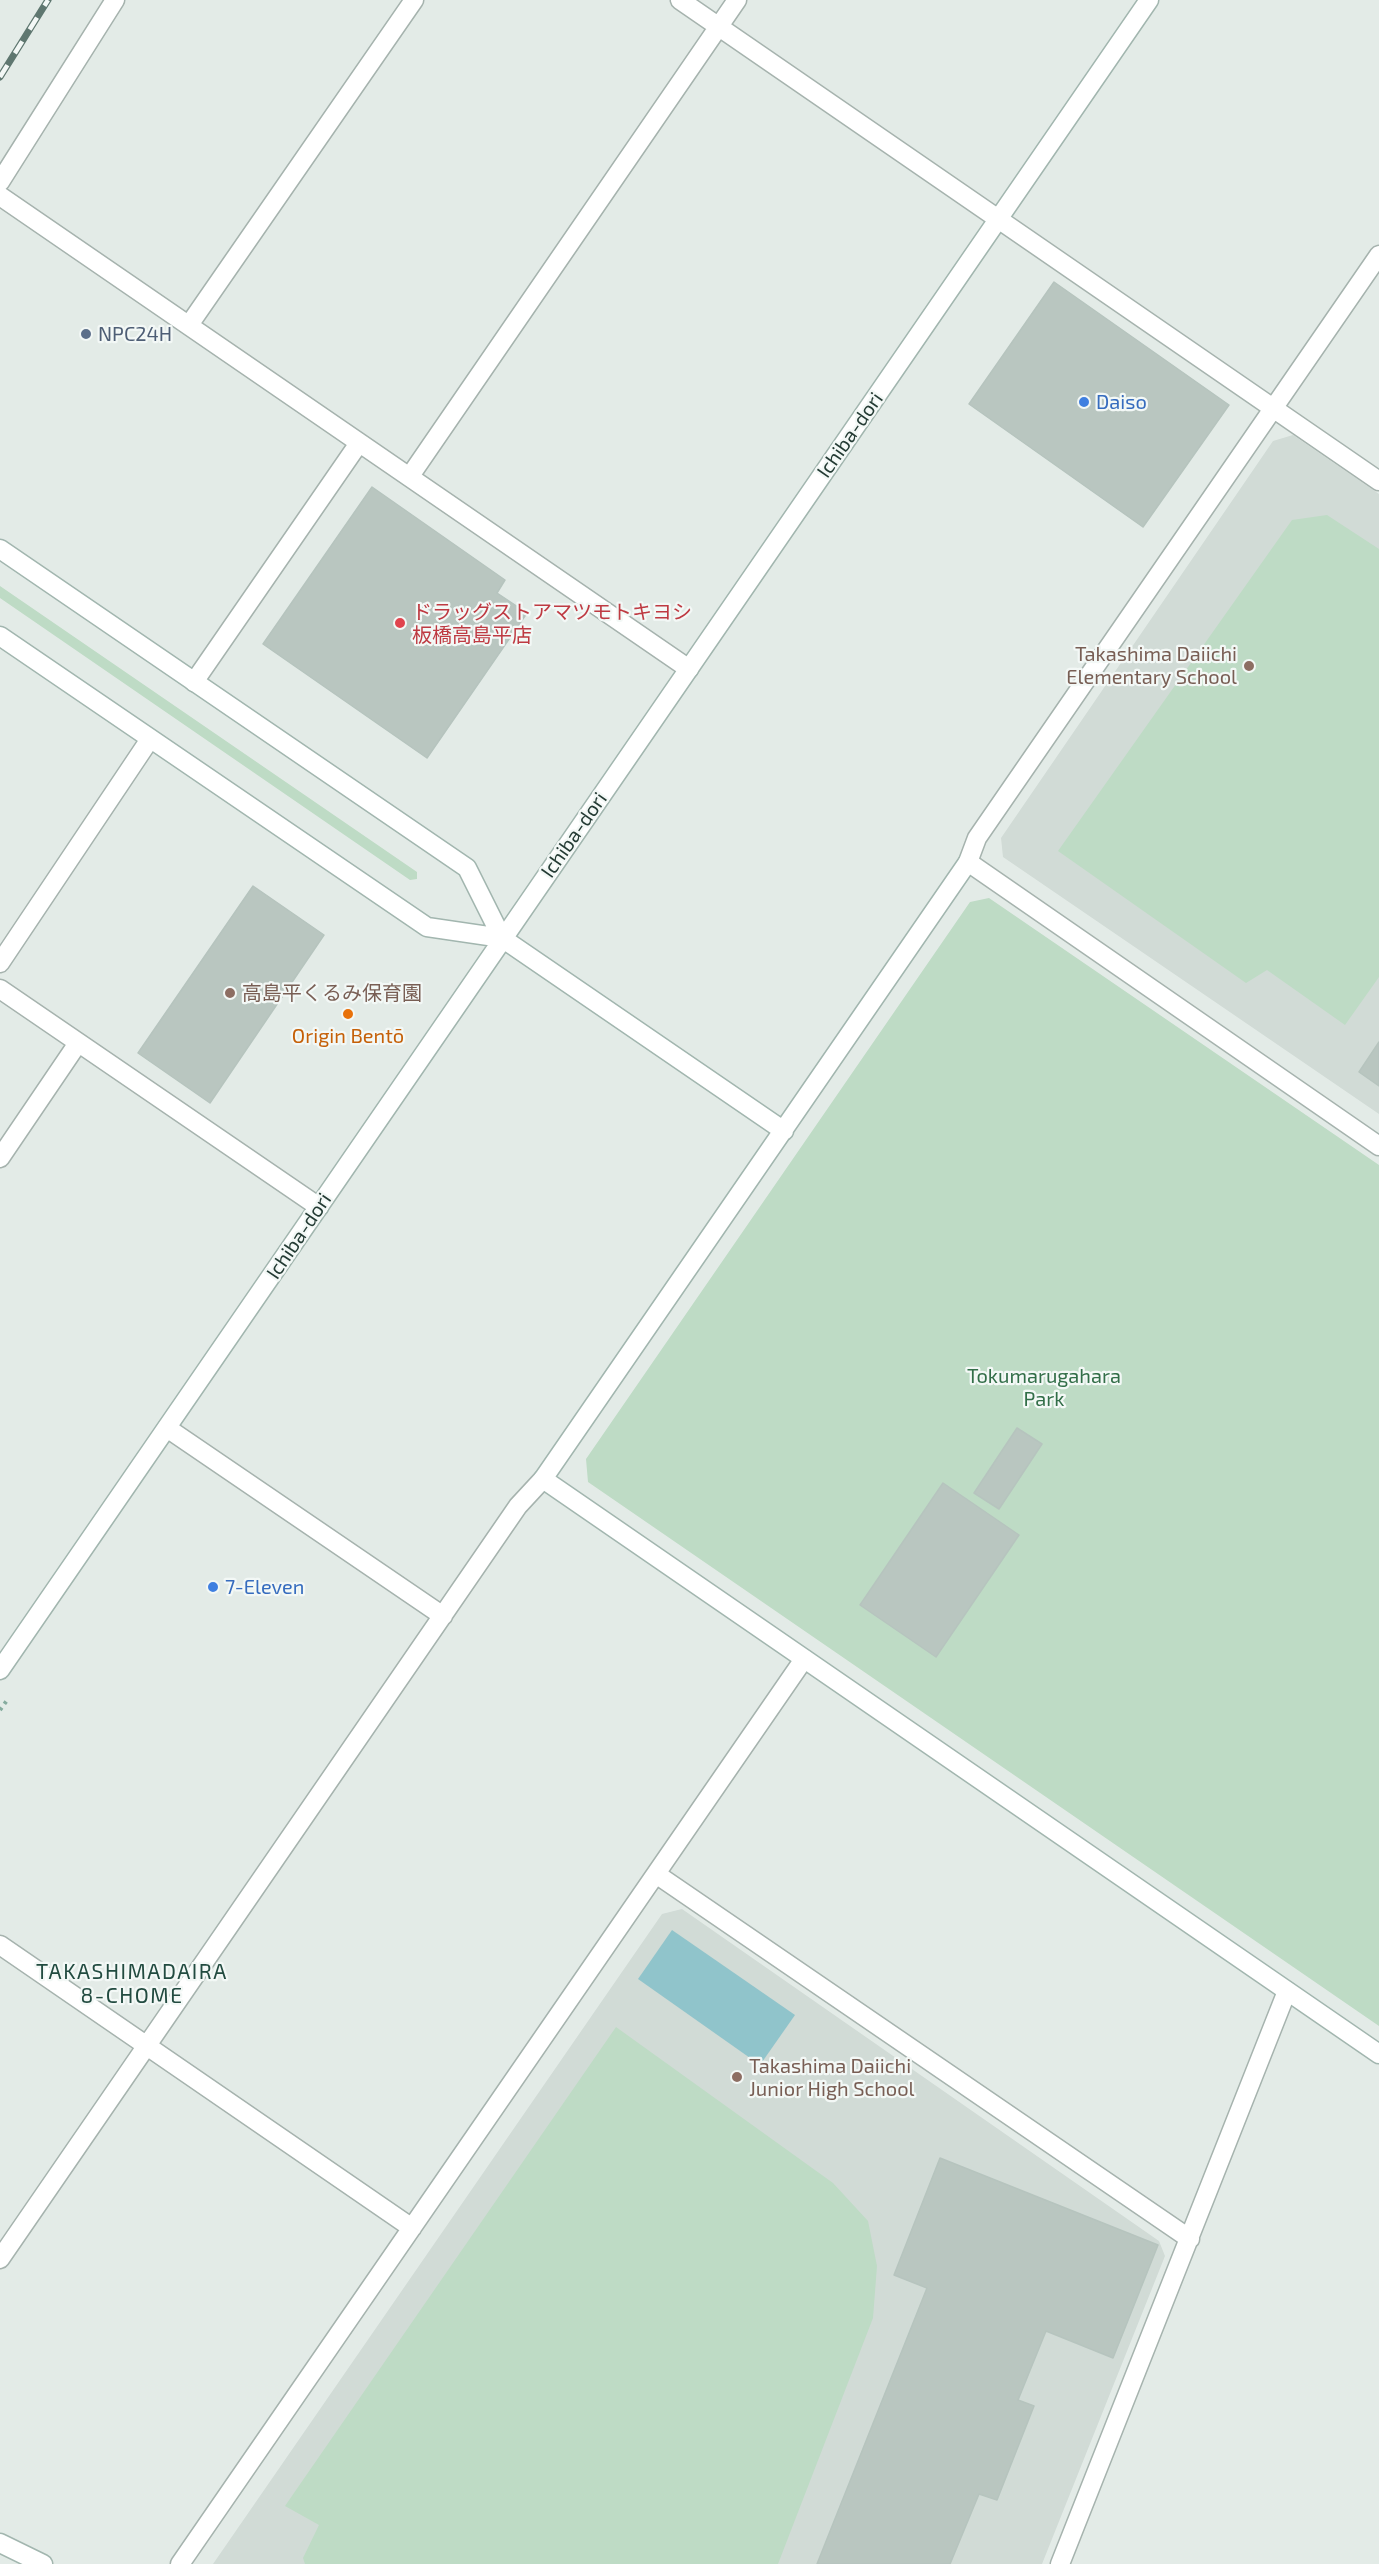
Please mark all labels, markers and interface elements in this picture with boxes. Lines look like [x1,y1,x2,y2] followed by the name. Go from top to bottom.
[98,322,172,346] place label: NPC24H
[79,327,93,341] marker: NPC24H
[812,388,888,482] street label: Ichiba-dori
[1096,390,1147,414] place label: Daiso
[1077,395,1091,409] marker: Daiso
[412,600,692,647] place label: ドラッグストアマツモトキヨシ 板橋高島平店
[393,616,407,630] marker: ドラッグストアマツモトキヨシ 板橋高島平店
[1066,642,1237,689] place label: Takashima Daiichi Elementary School
[1242,659,1256,673] marker: Takashima Daiichi Elementary School
[536,788,612,882] street label: Ichiba-dori
[242,981,422,1005] place label: 高島平くるみ保育園
[223,986,237,1000] marker: 高島平くるみ保育園
[341,1007,355,1021] marker: Origin Bentō
[292,1024,404,1048] place label: Origin Bentō
[261,1188,337,1284] street label: Ichiba-dori
[967,1364,1121,1411] park label: Tokumarugahara Park
[225,1575,304,1599] place label: 7-Eleven
[206,1580,220,1594] marker: 7-Eleven
[36,1959,228,2009] district label: TAKASHIMADAIRA 8-CHOME
[749,2054,914,2101] place label: Takashima Daiichi Junior High School
[730,2070,744,2084] marker: Takashima Daiichi Junior High School

